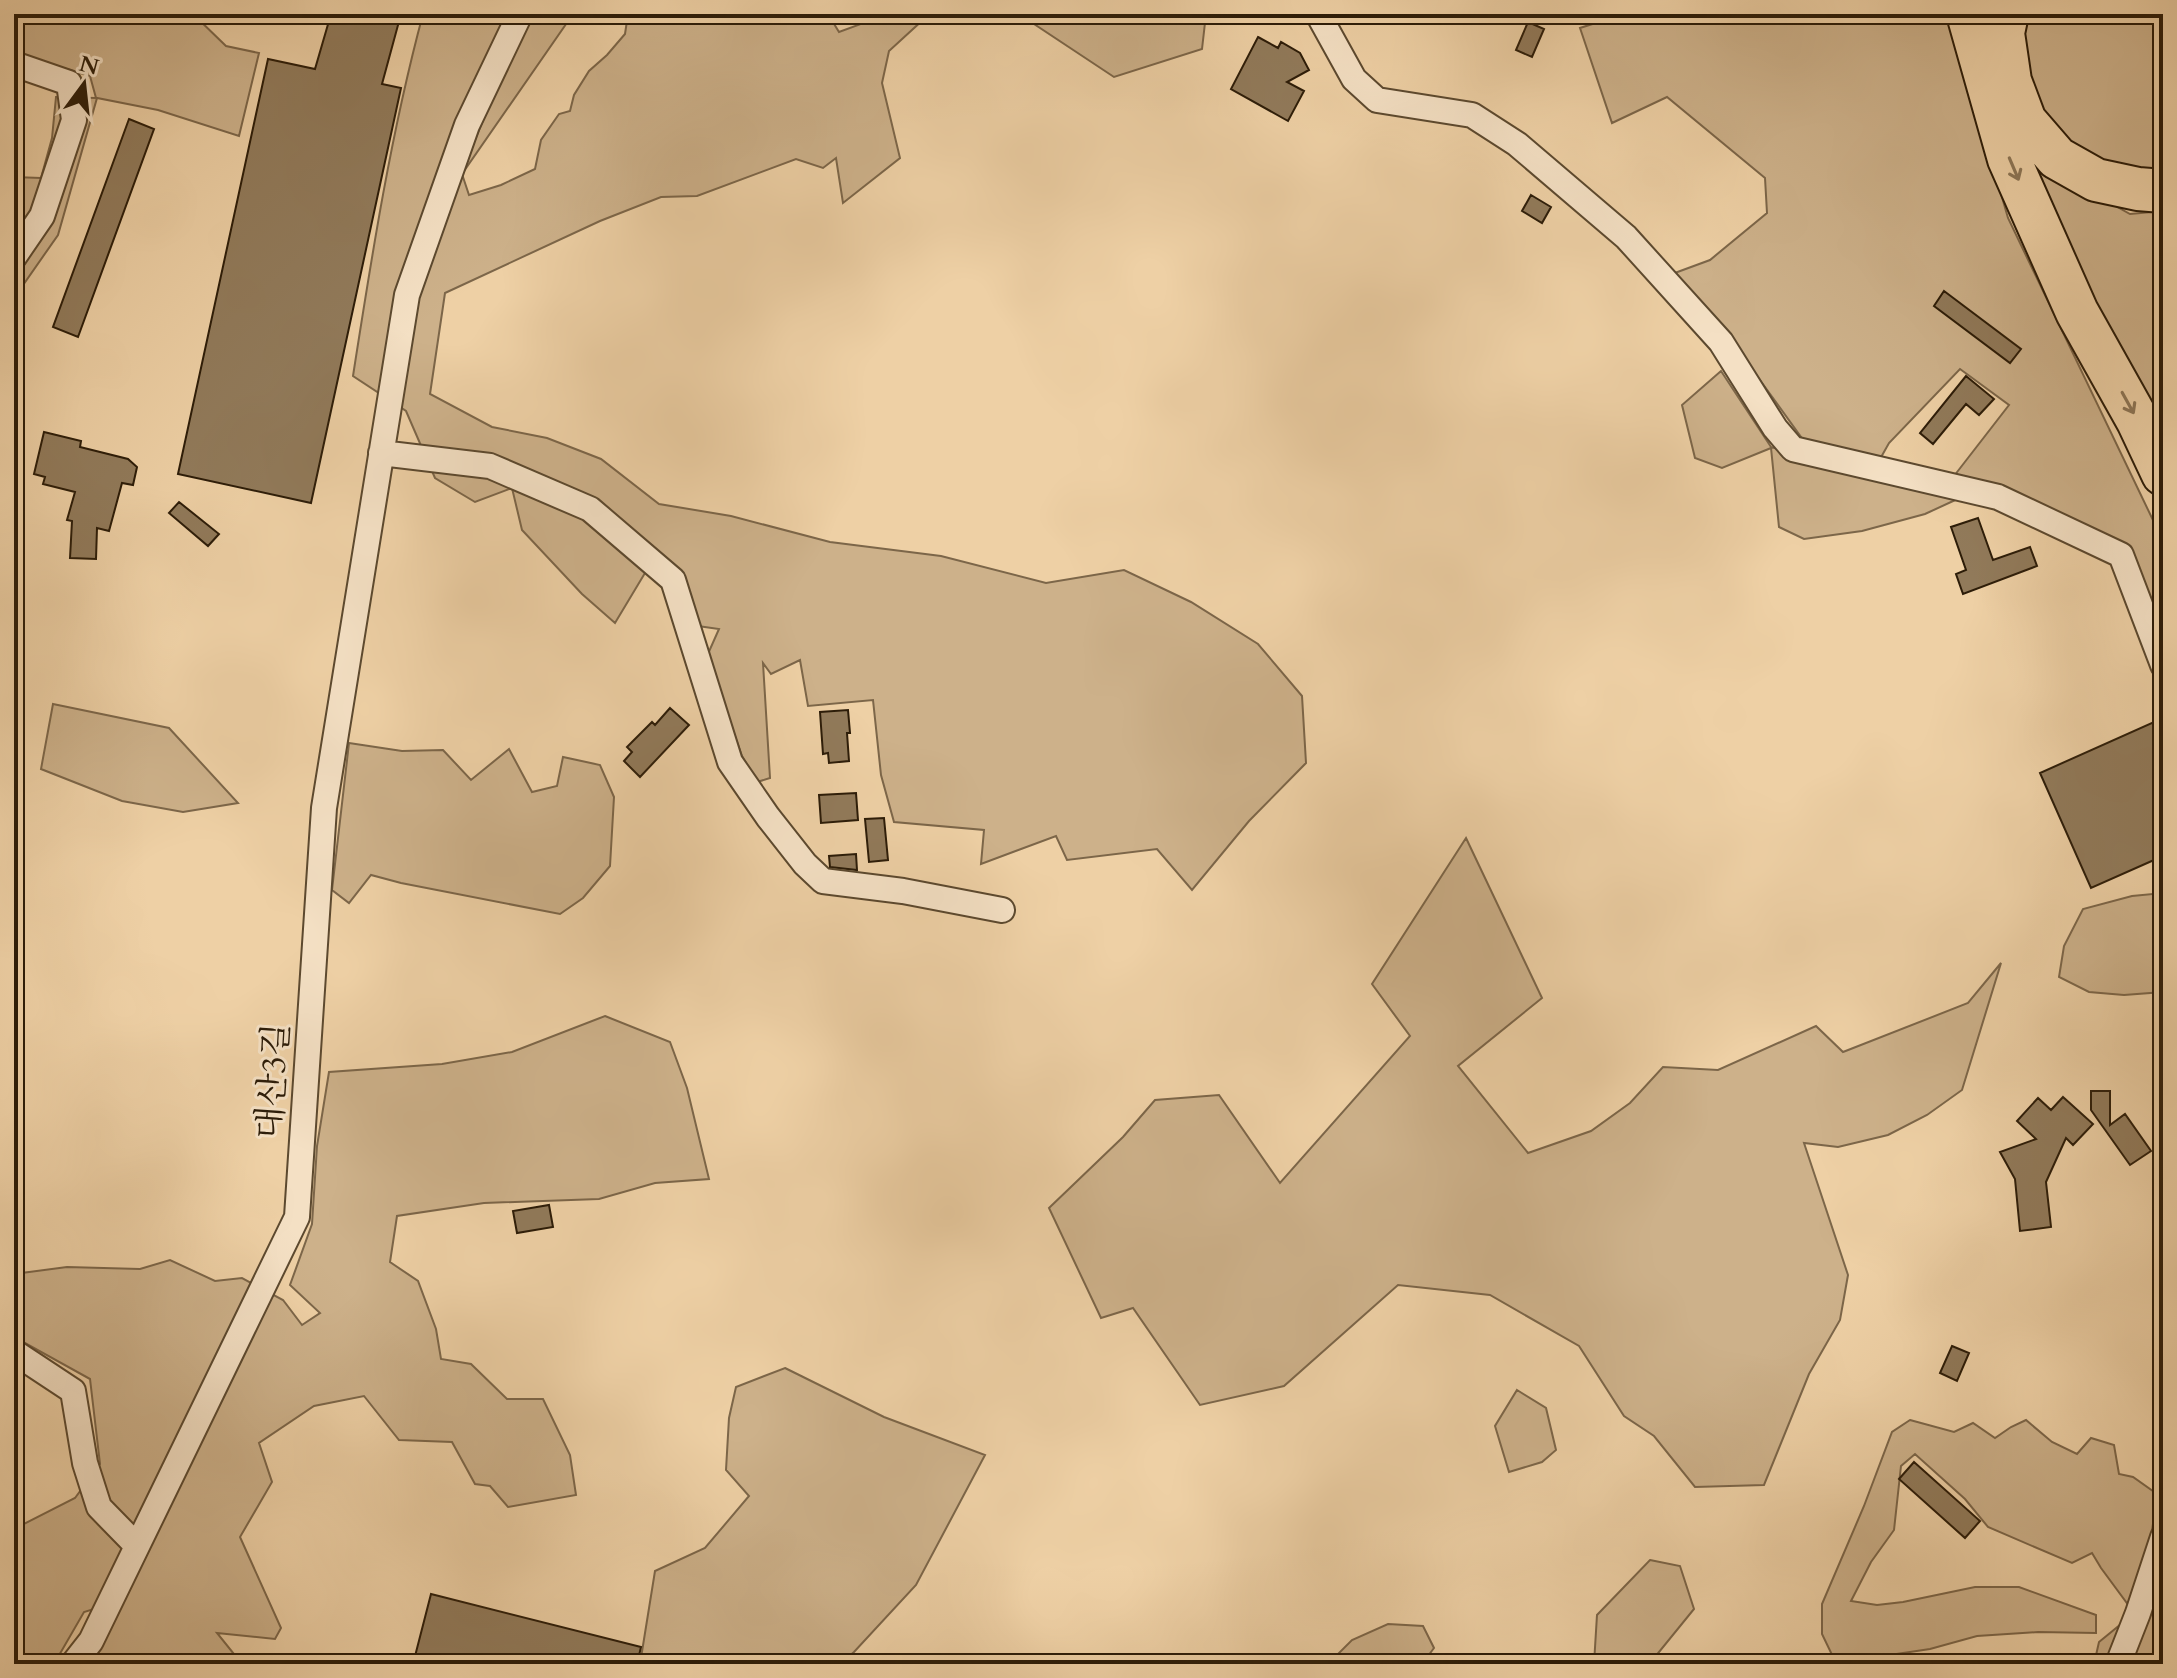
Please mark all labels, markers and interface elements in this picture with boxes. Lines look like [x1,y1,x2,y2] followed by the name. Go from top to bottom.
[44,44,124,124] north arrow
[76,49,102,83] text: N
[2007,156,2022,181] one-way arrow
[2121,390,2136,414] one-way arrow
[246,1022,300,1141] street label: 대산3길

